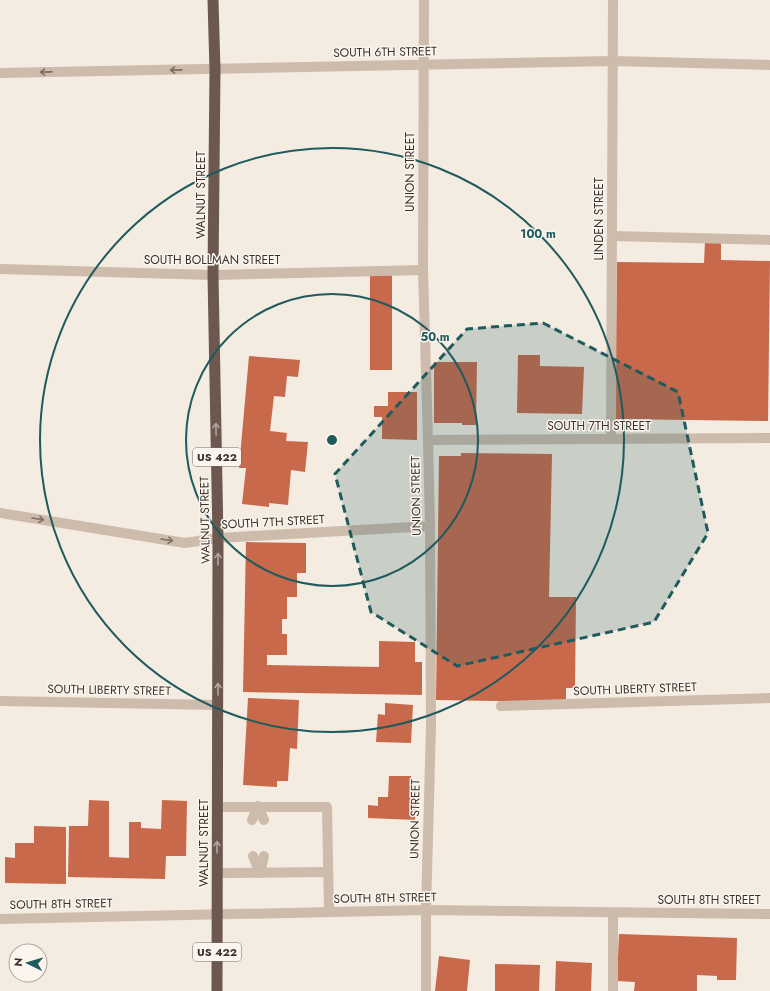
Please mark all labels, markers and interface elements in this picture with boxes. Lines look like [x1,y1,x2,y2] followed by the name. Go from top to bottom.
[333,42,437,62] street label: SOUTH 6TH STREET
[170,66,183,74] one-way arrow
[40,68,53,76] one-way arrow
[401,132,419,212] street label: UNION STREET
[192,151,210,239] street label: WALNUT STREET
[590,177,608,260] street label: LINDEN STREET
[520,225,556,243] text: 100 m
[144,251,281,269] street label: SOUTH BOLLMAN STREET
[420,328,450,346] text: 50 m
[547,417,651,435] street label: SOUTH 7TH STREET
[212,423,220,436] one-way arrow
[325,433,339,447] centre of rings
[193,448,241,466] road number: US 422
[406,456,426,536] street label: UNION STREET
[195,476,215,564] street label: WALNUT STREET
[221,510,326,534] street label: SOUTH 7TH STREET
[32,515,45,523] one-way arrow
[160,537,173,545] one-way arrow
[214,553,222,566] one-way arrow
[573,678,697,700] street label: SOUTH LIBERTY STREET
[47,680,171,700] street label: SOUTH LIBERTY STREET
[214,683,222,696] one-way arrow
[405,779,425,859] street label: UNION STREET
[195,799,213,887] street label: WALNUT STREET
[213,841,221,854] one-way arrow
[333,888,437,908] street label: SOUTH 8TH STREET
[658,891,761,909] street label: SOUTH 8TH STREET
[9,894,113,914] street label: SOUTH 8TH STREET
[8,943,48,983] north arrow
[193,943,241,961] road number: US 422
[10,957,26,967] text: N

